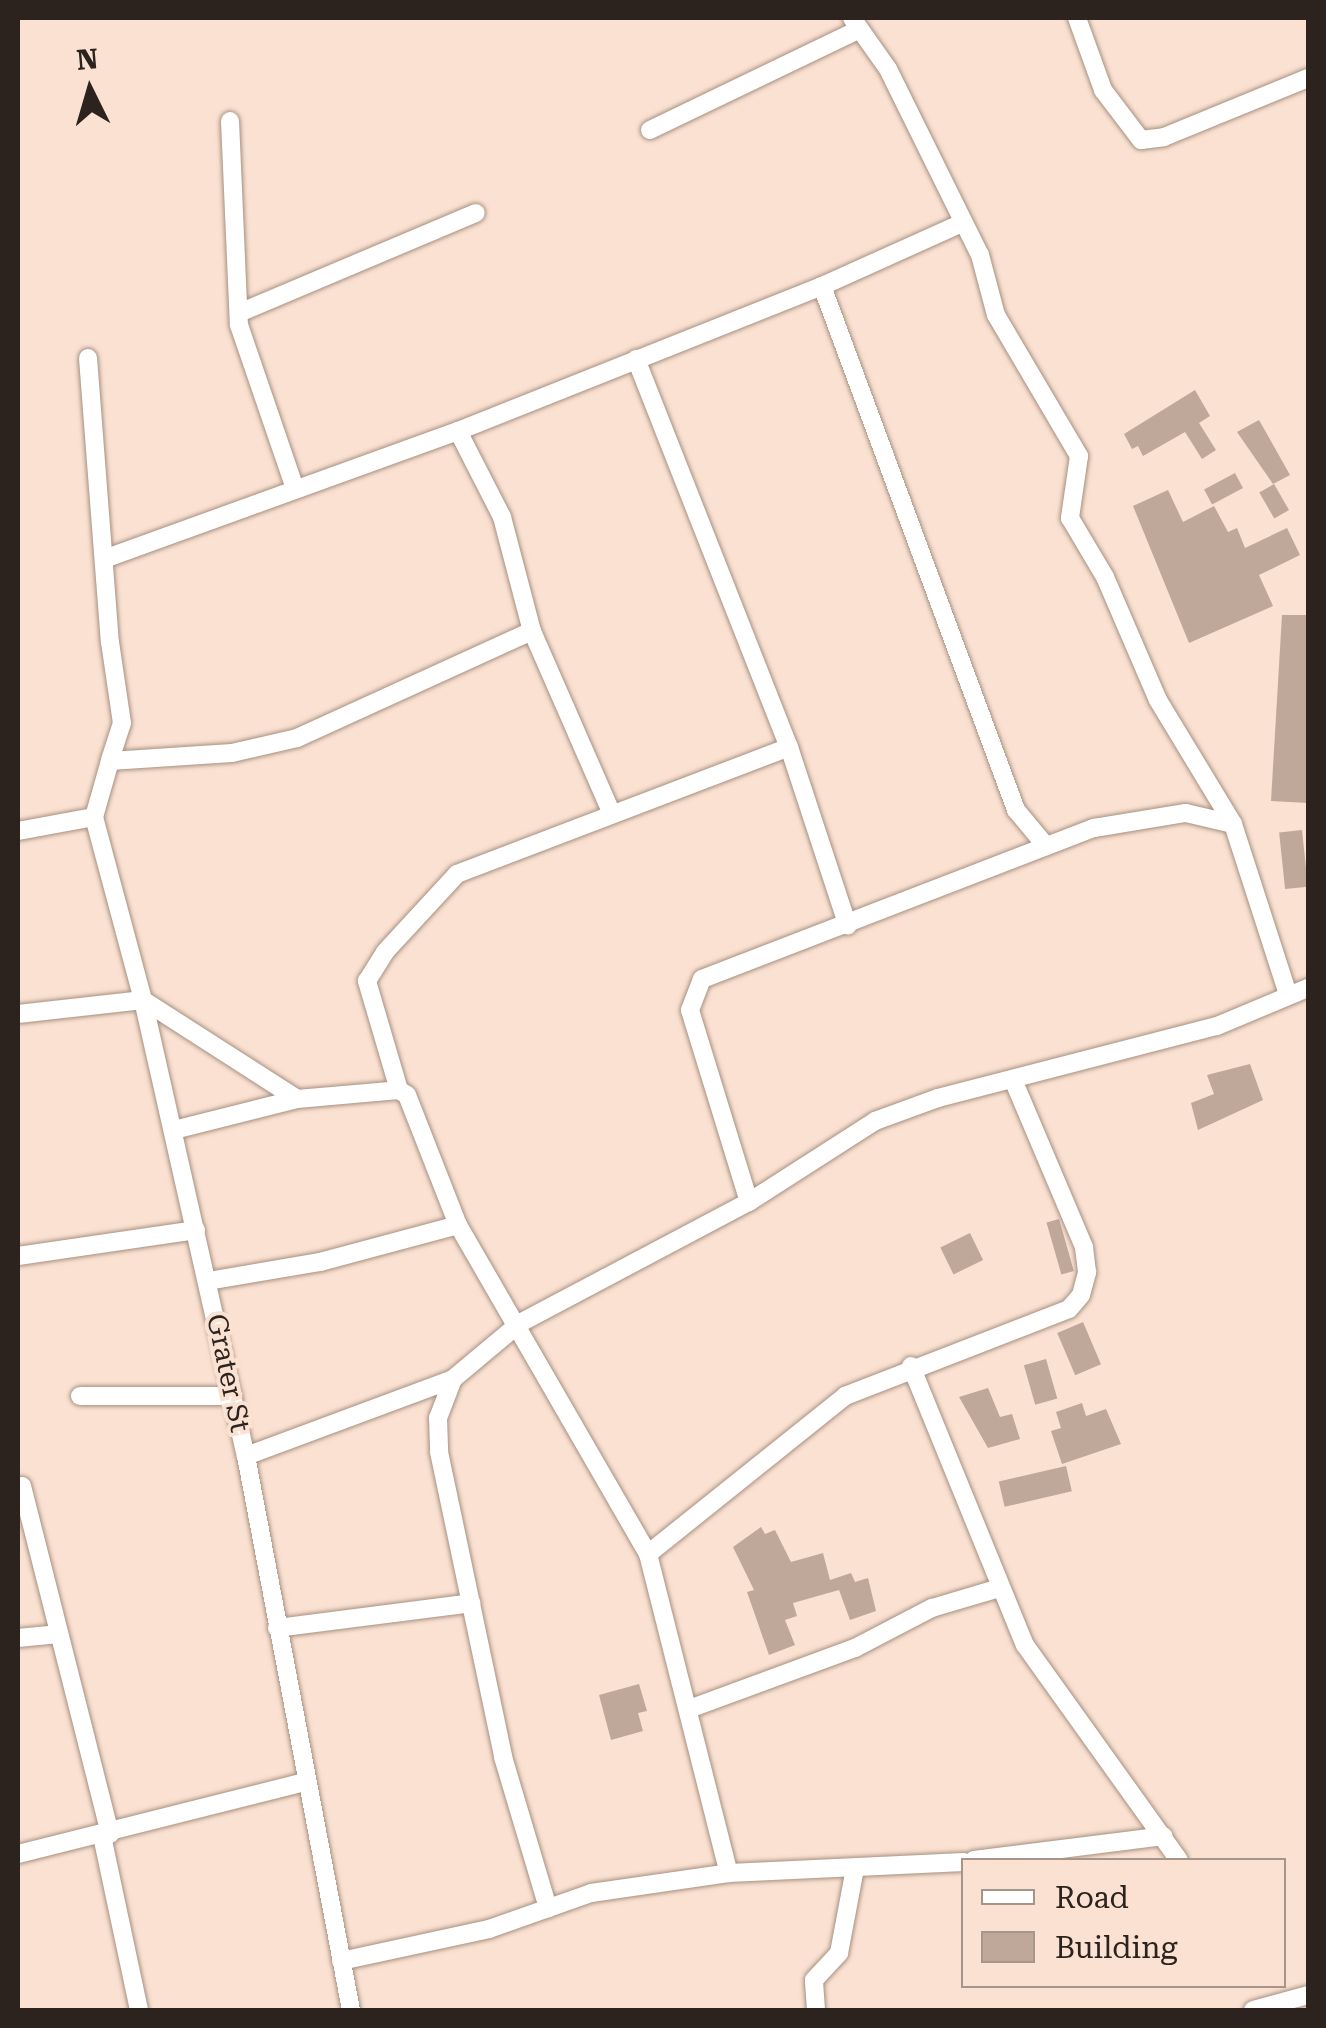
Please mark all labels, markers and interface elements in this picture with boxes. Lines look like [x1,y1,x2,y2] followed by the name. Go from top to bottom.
[40,40,140,140] north arrow
[75,42,100,77] text: N
[199,1311,257,1435] street label: Grater St
[961,1858,1286,1988] legend
[1055,1880,1129,1915] text: Road
[1055,1930,1178,1965] text: Building

